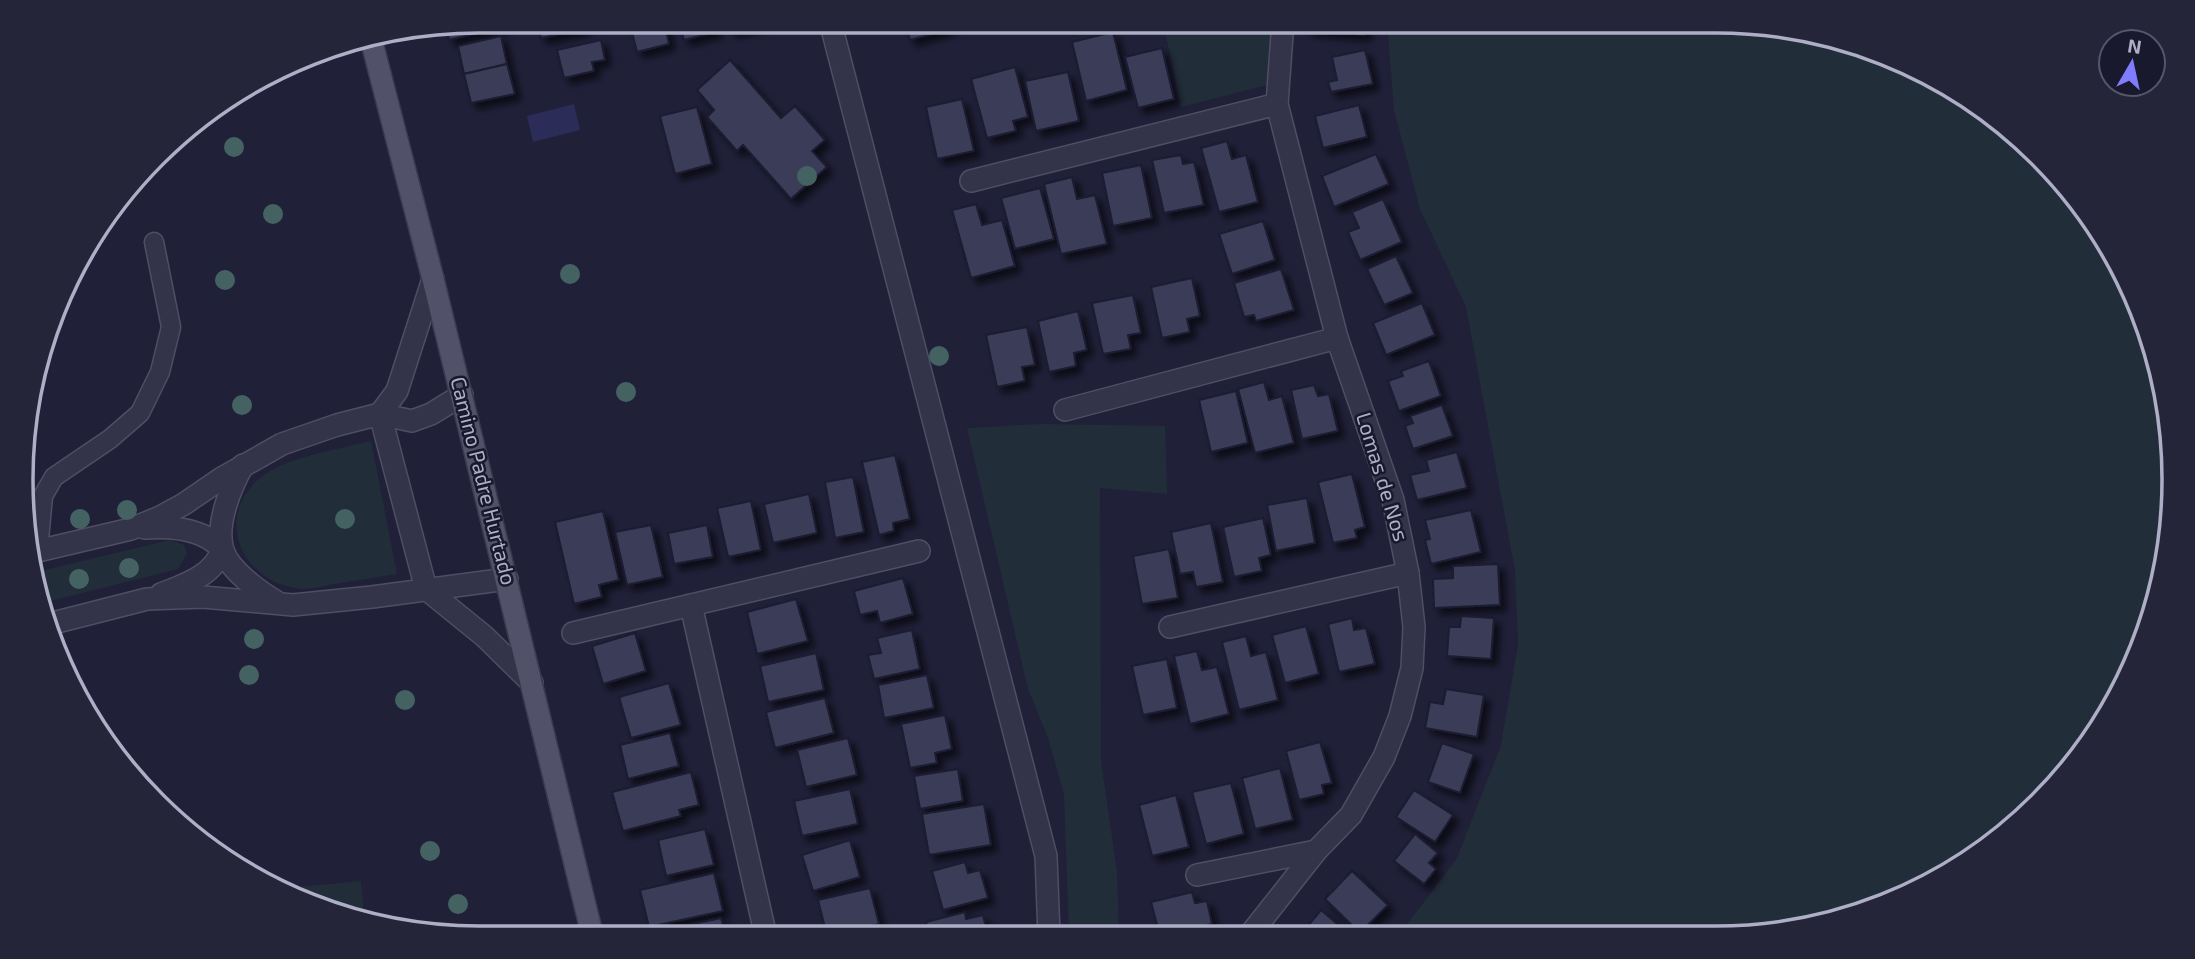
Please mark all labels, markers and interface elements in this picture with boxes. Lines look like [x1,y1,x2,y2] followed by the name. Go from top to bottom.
[2097,28,2167,98] north arrow
[2126,33,2143,58] text: N
[446,374,522,587] street label: Camino Padre Hurtado
[1352,409,1415,544] street label: Lomas de Nos

